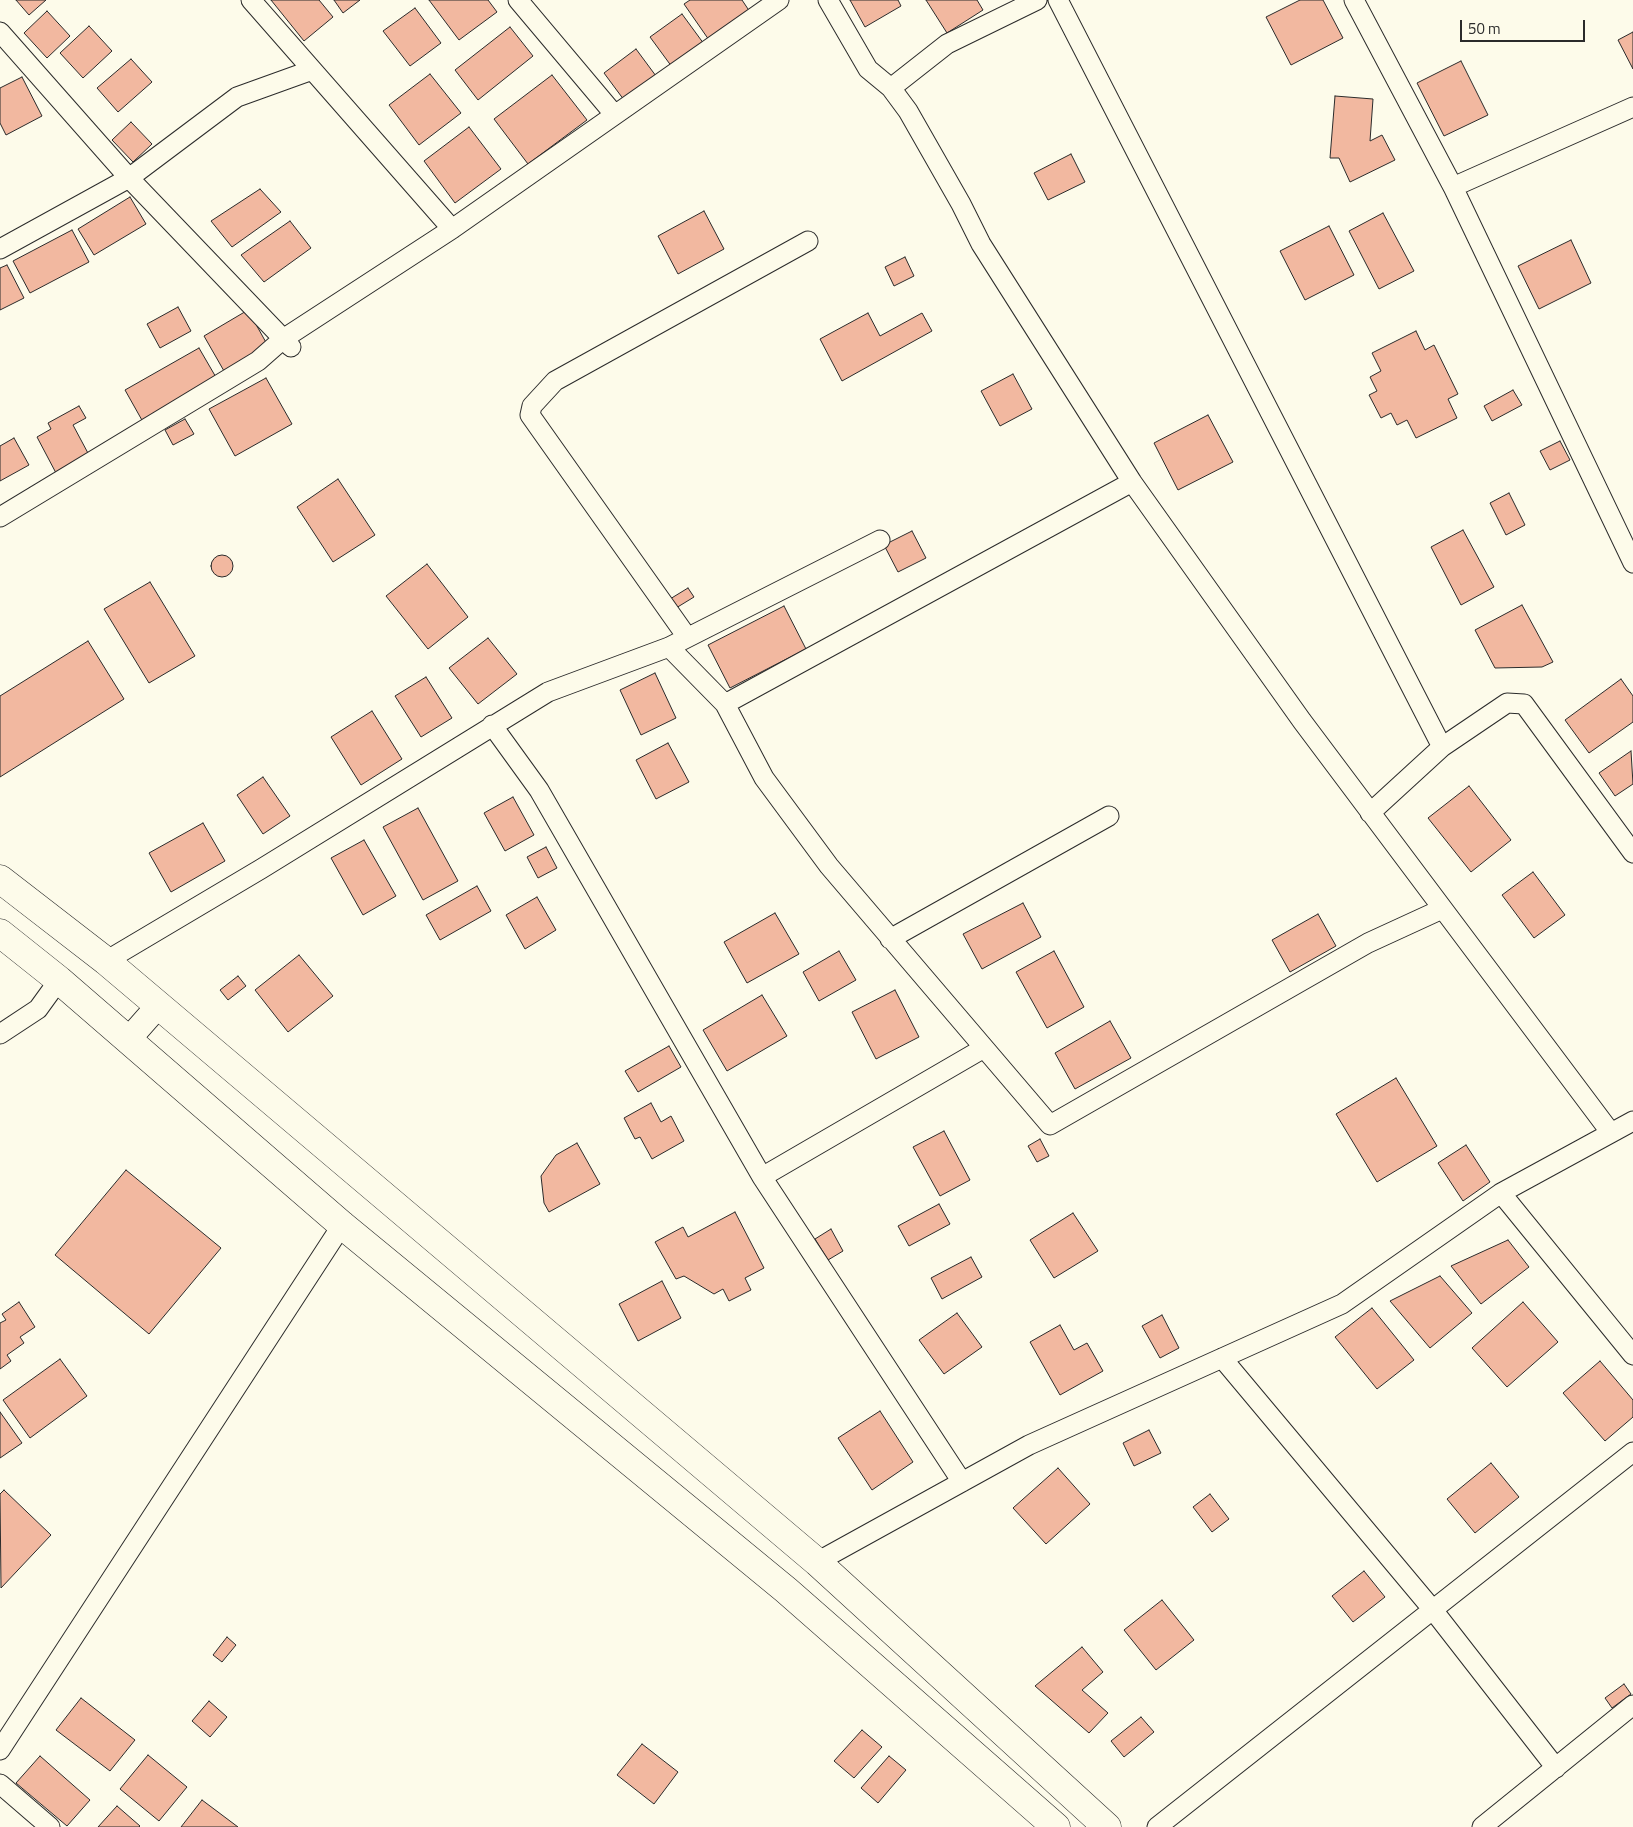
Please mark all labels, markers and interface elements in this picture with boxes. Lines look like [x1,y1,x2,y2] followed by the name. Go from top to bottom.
[1463,10,1588,42] scale bar
[1468,17,1501,40] text: 50 m

